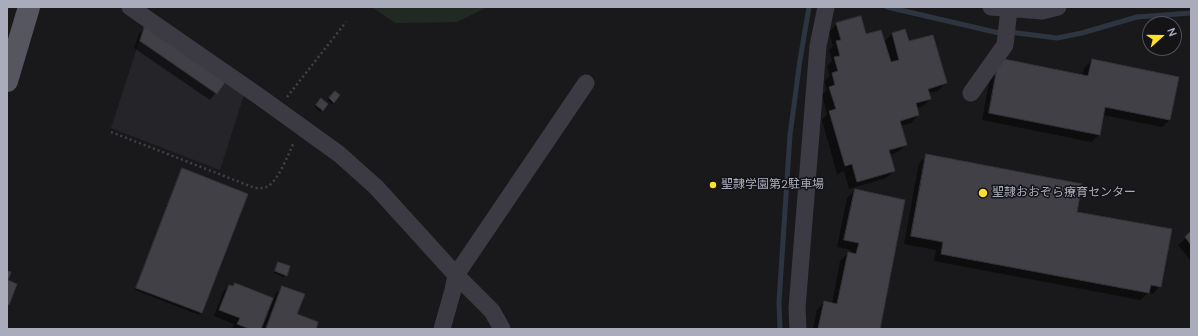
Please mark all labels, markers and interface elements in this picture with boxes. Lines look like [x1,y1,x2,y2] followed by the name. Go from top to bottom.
[1142,16,1182,56] north arrow
[1164,26,1180,38] text: N
[721,178,824,192] place label: 聖隷学園第2駐車場
[708,180,718,190] marker: 聖隷学園第2駐車場
[992,186,1136,200] place label: 聖隷おおぞら療育センター
[977,187,989,199] marker: 聖隷おおぞら療育センター

